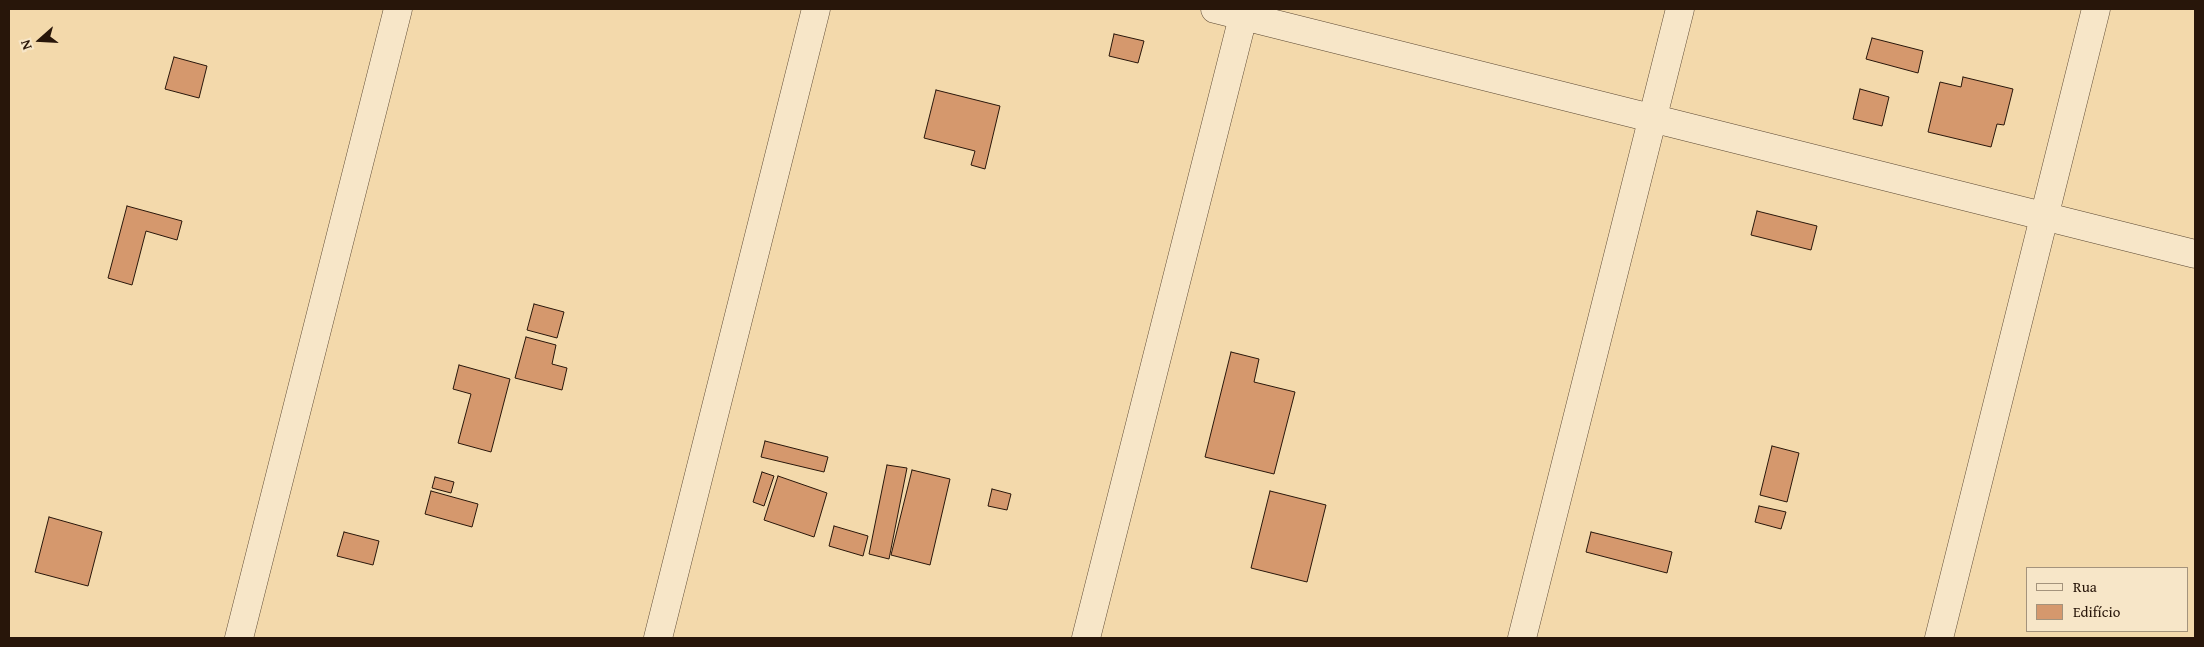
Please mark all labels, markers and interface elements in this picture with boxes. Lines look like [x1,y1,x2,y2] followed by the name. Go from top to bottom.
[15,15,65,65] north arrow
[15,37,37,53] text: N
[2026,567,2189,632] legend
[2073,576,2097,597] text: Rua
[2073,601,2120,622] text: Edifício

